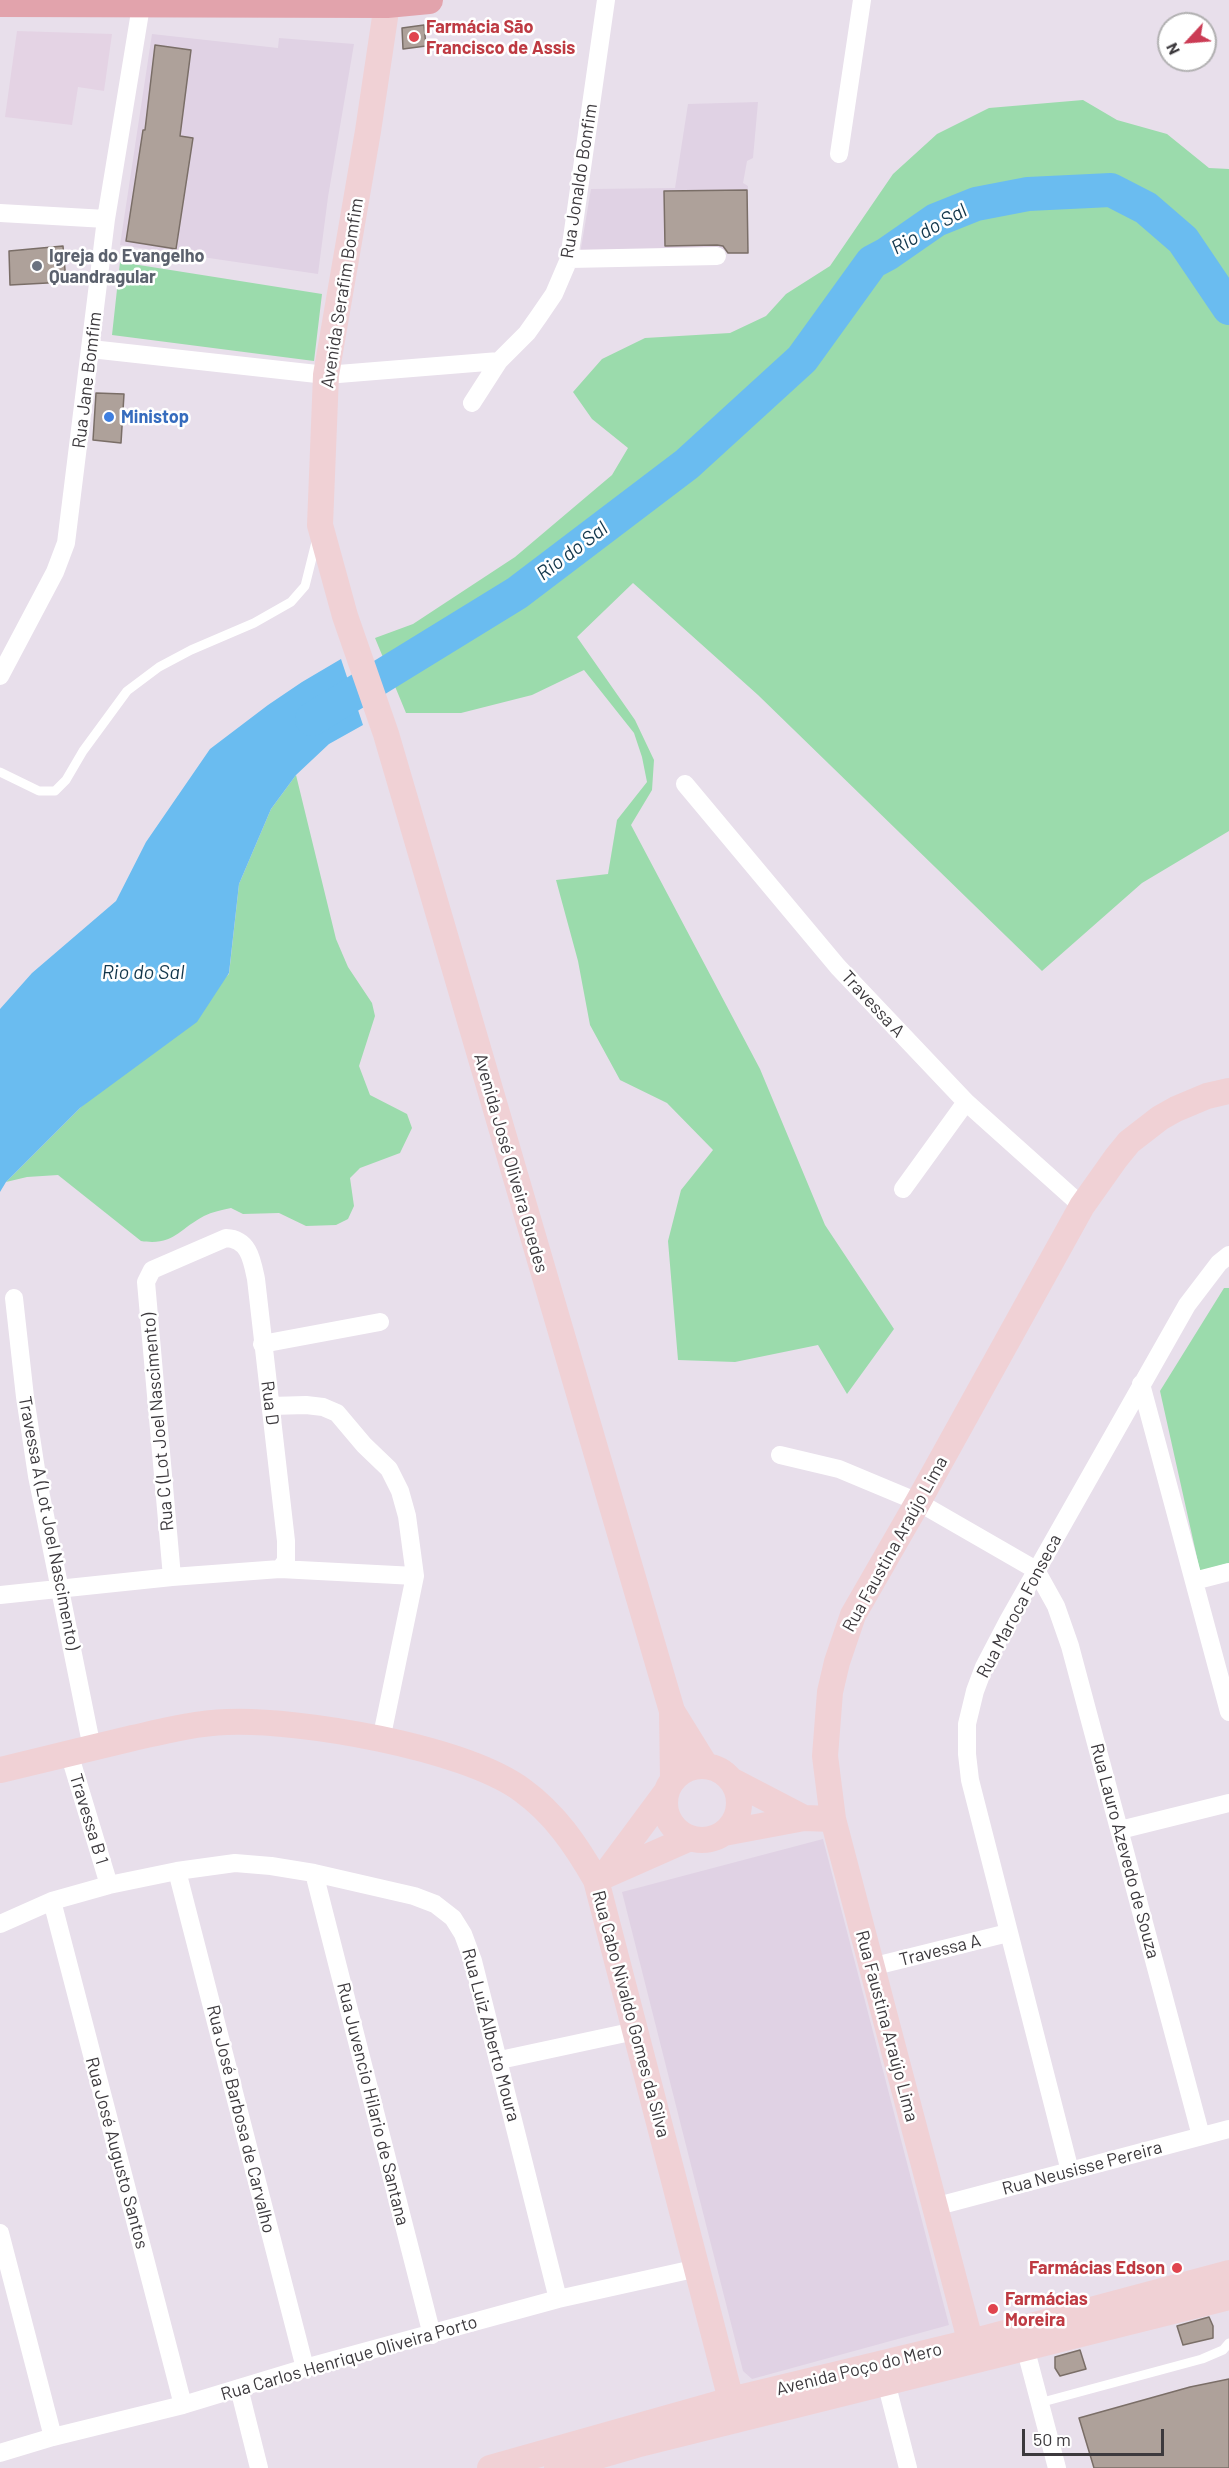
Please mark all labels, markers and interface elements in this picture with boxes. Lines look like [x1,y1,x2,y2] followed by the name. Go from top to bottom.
[1157,12,1217,72] north arrow
[426,16,575,58] place label: Farmácia São Francisco de Assis
[407,30,421,44] marker: Farmácia São Francisco de Assis
[1161,40,1183,58] text: N
[556,102,602,260] street label: Rua Jonaldo Bonfim
[316,196,368,390] street label: Avenida Serafim Bomfim
[887,198,971,260] water label: Rio do Sal
[49,245,205,288] place label: Igreja do Evangelho Quandragular
[30,259,44,273] marker: Igreja do Evangelho Quandragular
[68,310,106,450] street label: Rua Jane Bomfim
[121,406,189,428] place label: Ministop
[102,410,116,424] marker: Ministop
[532,517,612,585] water label: Rio do Sal
[102,960,184,984] water label: Rio do Sal
[837,966,909,1042] street label: Travessa A
[469,1051,553,1275] street label: Avenida José Oliveira Guedes
[138,1312,178,1532] street label: Rua C (Lot Joel Nascimento)
[257,1380,283,1426] street label: Rua D
[14,1394,84,1652] street label: Travessa A (Lot Joel Nascimento)
[838,1452,952,1636] street label: Rua Faustina Araújo Lima
[972,1530,1066,1682] street label: Rua Maroca Fonseca
[1086,1741,1164,1961] street label: Rua Lauro Azevedo de Souza
[65,1771,113,1867] street label: Travessa B 1
[588,1888,674,2140] street label: Rua Cabo Nivaldo Gomes da Silva
[851,1928,923,2124] street label: Rua Faustina Araújo Lima
[897,1929,983,1971] street label: Travessa A
[457,1946,525,2124] street label: Rua Luiz Alberto Moura
[332,1980,414,2228] street label: Rua Juvencio Hilario de Santana
[202,2003,280,2235] street label: Rua José Barbosa de Carvalho
[81,2055,153,2251] street label: Rua José Augusto Santos
[1000,2136,1164,2200] street label: Rua Neusisse Pereira
[1029,2257,1165,2279] place label: Farmácias Edson
[1170,2261,1184,2275] marker: Farmácias Edson
[1005,2288,1088,2330] place label: Farmácias Moreira
[986,2302,1000,2316] marker: Farmácias Moreira
[218,2311,480,2405] street label: Rua Carlos Henrique Oliveira Porto
[774,2338,944,2400] street label: Avenida Poço do Mero
[1025,2417,1168,2455] scale bar
[1033,2428,1071,2450] text: 50 m

